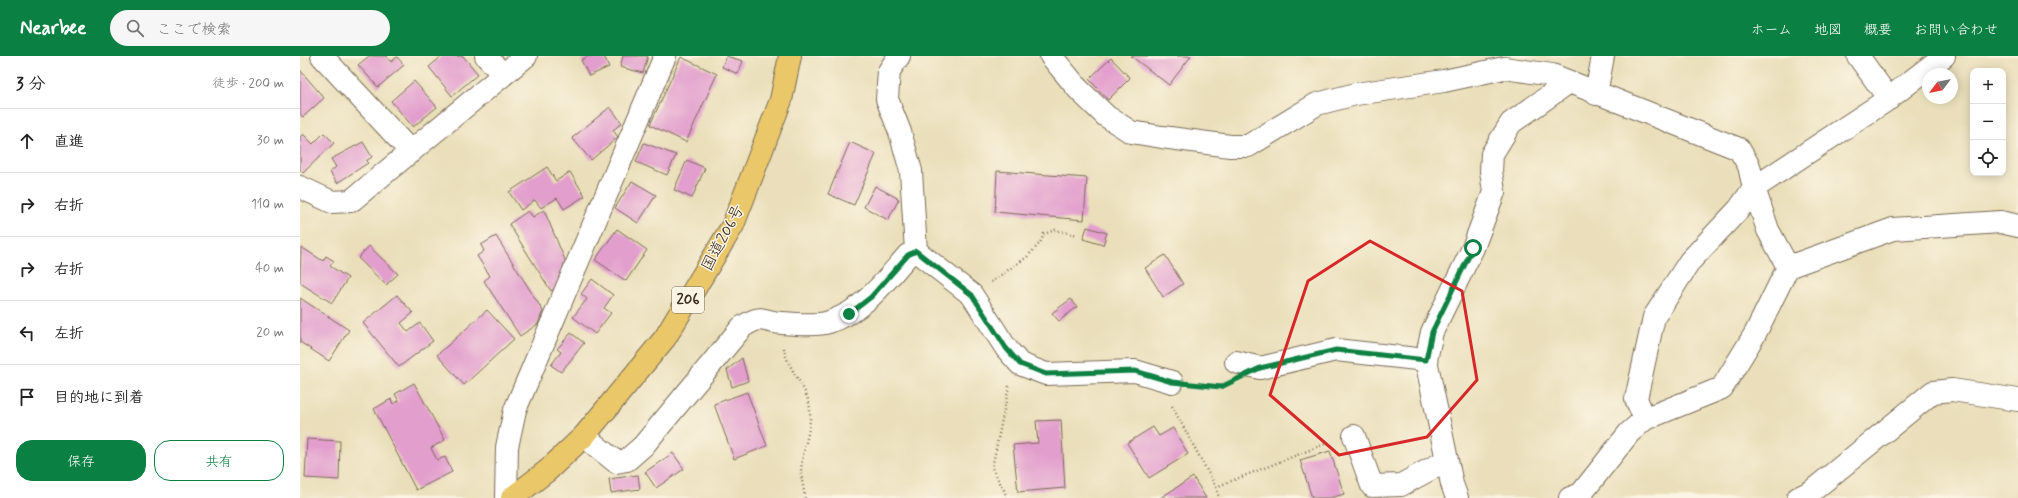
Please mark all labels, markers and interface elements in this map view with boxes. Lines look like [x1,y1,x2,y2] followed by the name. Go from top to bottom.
[110,10,390,46] search box
[20,16,86,41] text: Nearbee
[124,17,146,39] icon: search
[156,20,231,40] text: ここで検索
[1751,21,1792,39] text: ホーム
[1814,21,1842,39] text: 地図
[1864,21,1892,39] text: 概要
[1914,21,1998,39] text: お問い合わせ
[1922,68,1958,104] north arrow
[1970,68,2006,176] map controls
[1970,68,2006,104] button: +
[16,73,45,95] text: 3 分
[213,75,284,92] text: 徒歩 · 200 m
[1970,104,2006,140] button: −
[16,130,38,152] icon: ahead
[54,132,84,152] text: 直進
[257,132,284,149] text: 30 m
[1970,140,2006,176] button: locate
[16,194,38,216] icon: right
[54,196,84,216] text: 右折
[251,196,284,213] text: 110 m
[697,201,749,275] street label: 国道206号
[1464,239,1482,257] route start
[16,258,38,280] icon: right
[54,260,84,280] text: 右折
[255,260,284,277] text: 40 m
[672,287,704,313] road number: 206
[840,305,858,323] route end
[16,322,38,344] icon: left
[54,324,84,344] text: 左折
[256,324,284,341] text: 20 m
[16,386,38,408] icon: arrive
[54,388,144,408] text: 目的地に到着
[16,440,146,481] button: 保存
[154,440,284,481] button: 共有

